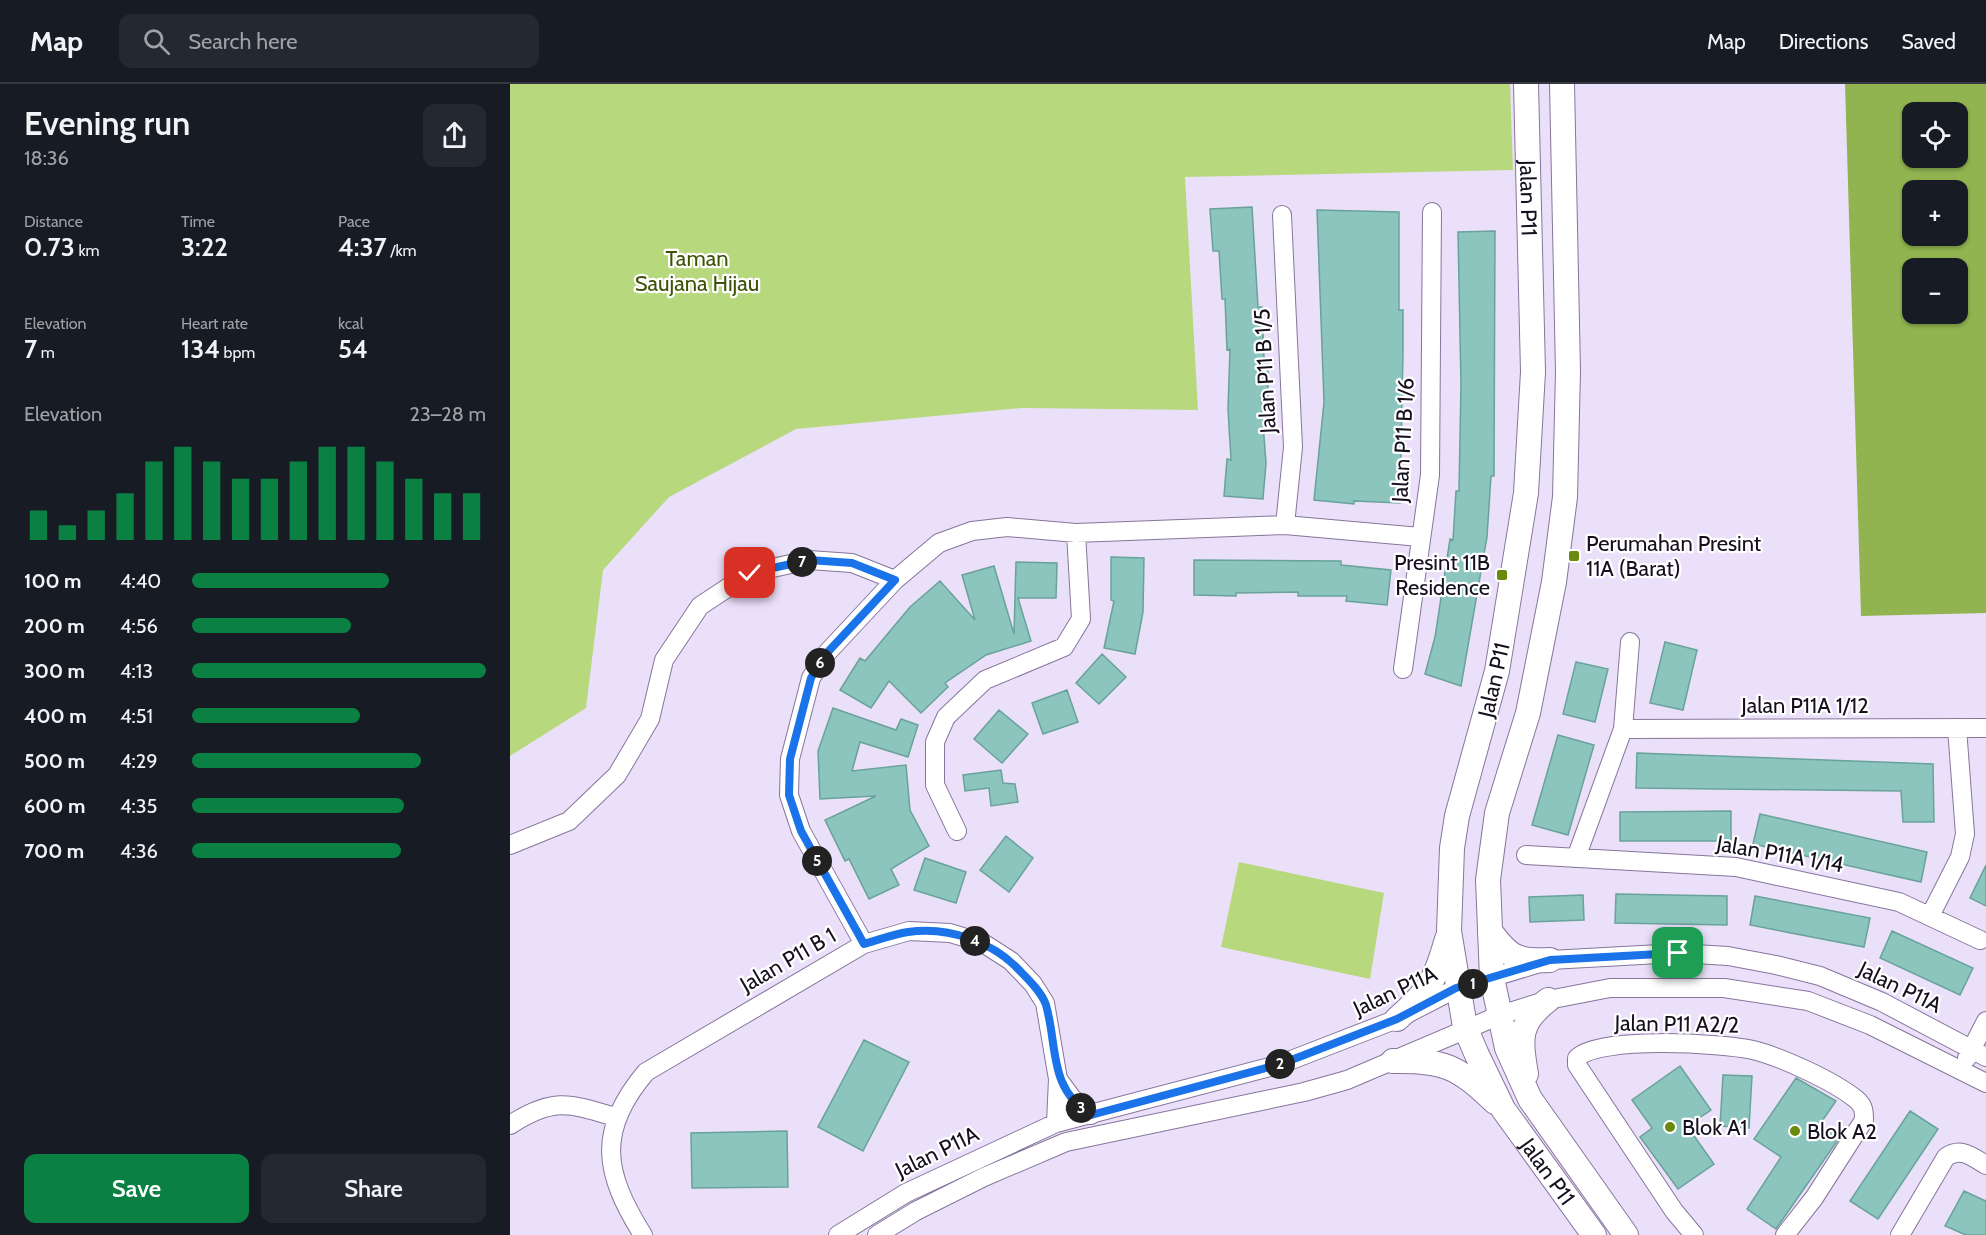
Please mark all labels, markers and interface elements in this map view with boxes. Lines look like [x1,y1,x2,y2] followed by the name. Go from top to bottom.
[119,14,539,68] search box
[30,24,83,58] text: Map
[140,25,173,58] icon: search
[188,28,297,55] text: Search here
[1707,29,1746,54] text: Map
[1779,29,1868,54] text: Directions
[1901,29,1956,54] text: Saved
[1902,102,1968,324] map controls
[1902,102,1968,168] button: locate
[24,103,190,143] text: Evening run
[423,104,486,167] button: share
[24,146,69,170] text: 18:36
[1514,159,1543,236] street label: Jalan P11
[1902,180,1968,246] button: +
[24,212,83,231] text: Distance
[181,212,215,231] text: Time
[338,212,370,231] text: Pace
[24,231,75,263] text: 0.73
[181,231,228,263] text: 3:22
[338,231,387,263] text: 4:37
[75,241,100,260] text: km
[387,241,417,260] text: /km
[635,245,759,297] park label: Taman Saujana Hijau
[1902,258,1968,324] button: −
[1248,308,1282,435] street label: Jalan P11 B 1/5
[24,314,87,333] text: Elevation
[181,314,248,333] text: Heart rate
[338,314,364,333] text: kcal
[24,333,37,365] text: 7
[181,333,220,365] text: 134
[338,333,368,365] text: 54
[37,343,55,362] text: m
[220,343,255,362] text: bpm
[1386,377,1420,504] street label: Jalan P11 B 1/6
[24,402,102,426] text: Elevation
[410,402,486,426] text: 23–28 m
[1586,530,1762,582] place label: Perumahan Presint 11A (Barat)
[724,547,775,598] pin
[787,547,817,577] pin: 7
[1394,549,1490,601] place label: Presint 11B Residence
[1567,549,1581,563] marker: Perumahan Presint 11A (Barat)
[798,552,806,571] text: 7
[733,556,766,589] icon: check
[1495,568,1509,582] marker: Presint 11B Residence
[24,569,82,593] text: 100 m
[120,569,161,593] text: 4:40
[24,614,85,638] text: 200 m
[120,614,158,638] text: 4:56
[1472,640,1516,721] street label: Jalan P11
[805,648,835,678] pin: 6
[816,653,825,672] text: 6
[24,659,85,683] text: 300 m
[120,659,153,683] text: 4:13
[1740,692,1869,719] street label: Jalan P11A 1/12
[24,704,87,728] text: 400 m
[120,704,153,728] text: 4:51
[24,749,85,773] text: 500 m
[120,749,158,773] text: 4:29
[24,794,85,818] text: 600 m
[120,794,157,818] text: 4:35
[1713,829,1846,879] street label: Jalan P11A 1/14
[24,839,84,863] text: 700 m
[120,839,158,863] text: 4:36
[802,846,832,876] pin: 5
[813,851,821,870] text: 5
[734,922,841,999] street label: Jalan P11 B 1
[960,926,990,956] pin: 4
[1652,927,1703,978] pin
[970,931,980,950] text: 4
[1661,936,1694,969] icon: arrive
[1853,955,1947,1019] street label: Jalan P11A
[1348,960,1442,1023] street label: Jalan P11A
[1458,969,1488,999] pin: 1
[1470,974,1476,993] text: 1
[1614,1009,1739,1039] street label: Jalan P11 A2/2
[1265,1049,1295,1079] pin: 2
[1276,1054,1284,1073] text: 2
[1066,1093,1096,1123] pin: 3
[1077,1098,1085,1117] text: 3
[1682,1114,1747,1141] place label: Blok A1
[1807,1118,1877,1145] place label: Blok A2
[890,1120,984,1184] street label: Jalan P11A
[1663,1120,1677,1134] marker: Blok A1
[1788,1124,1802,1138] marker: Blok A2
[1514,1132,1581,1210] street label: Jalan P11
[24,1154,249,1223] button: Save
[261,1154,486,1223] button: Share

